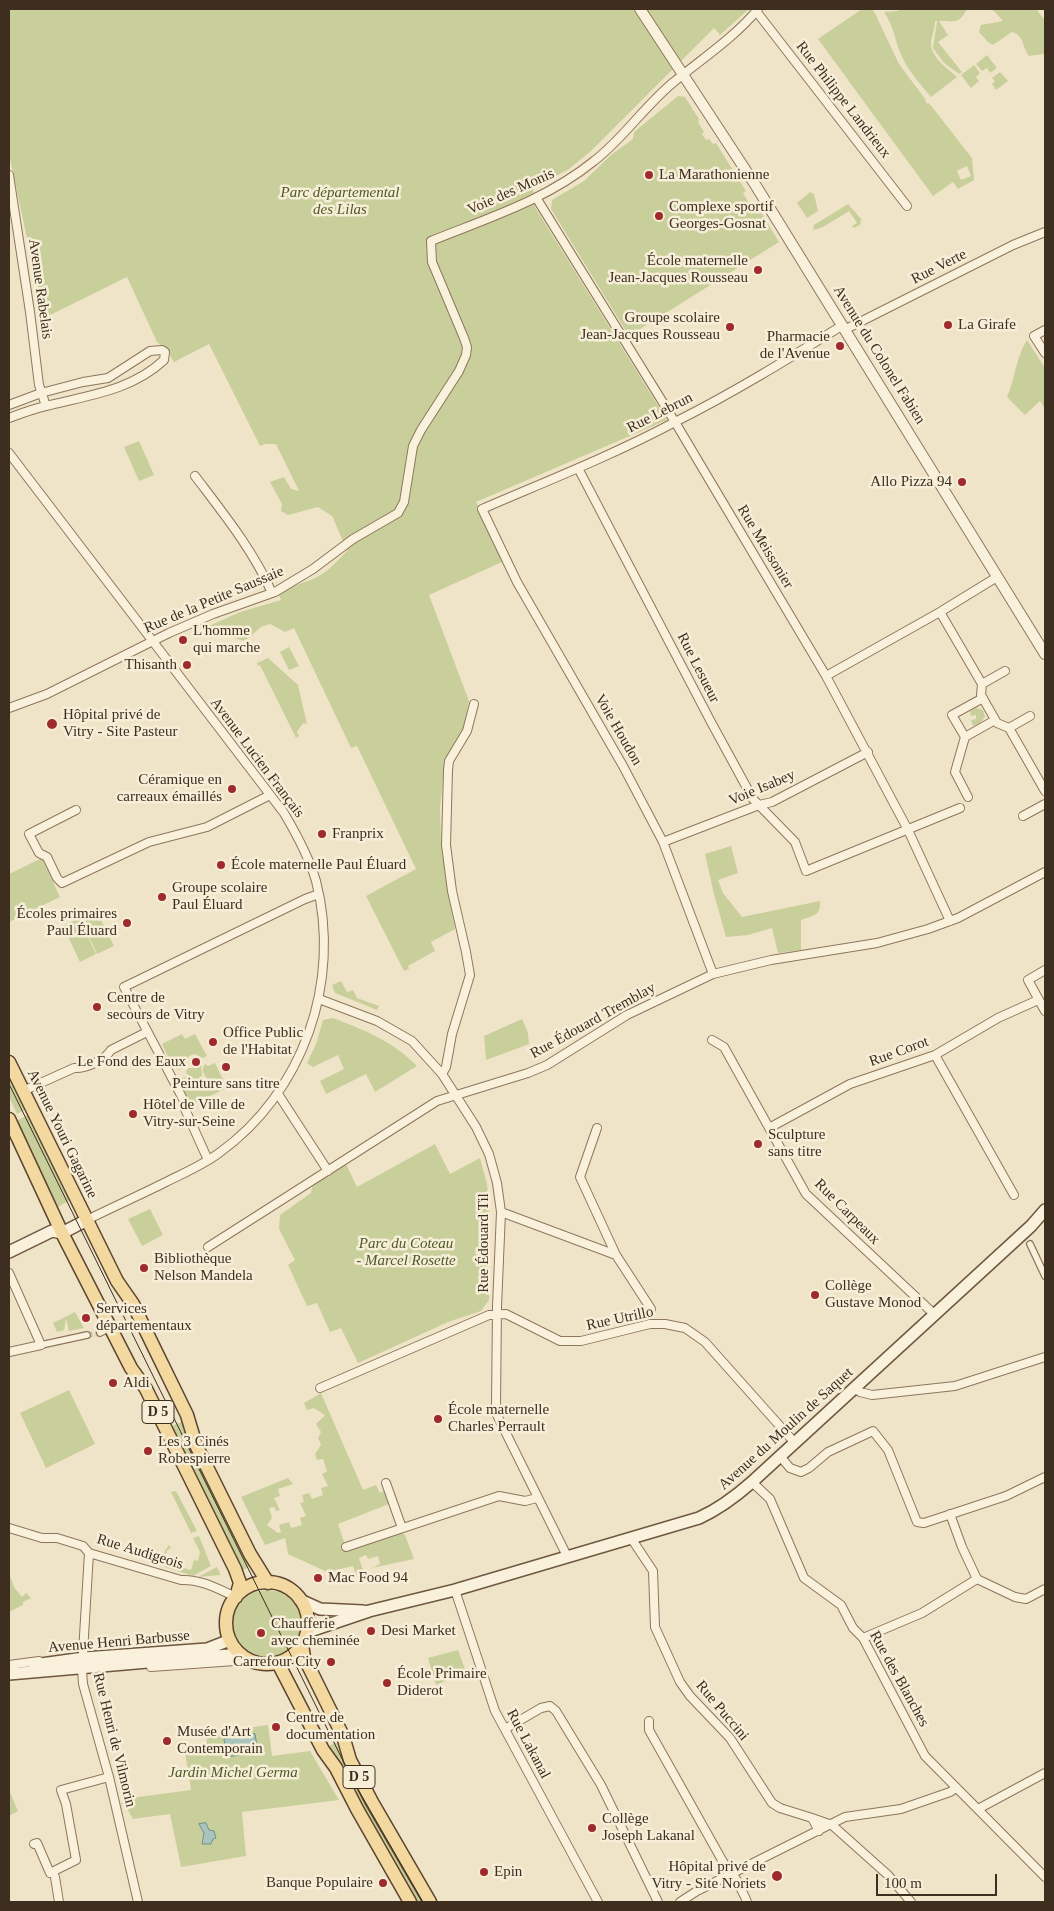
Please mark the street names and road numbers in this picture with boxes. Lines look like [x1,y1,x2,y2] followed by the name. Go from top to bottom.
[792,38,894,162] street label: Rue Philippe Landrieux
[465,165,557,219] street label: Voie des Monis
[24,238,56,340] street label: Avenue Rabelais
[908,245,970,289] street label: Rue Verte
[829,282,929,428] street label: Avenue du Colonel Fabien
[624,389,696,437] street label: Rue Lebrun
[733,502,797,592] street label: Rue Meissonier
[141,562,287,638] street label: Rue de la Petite Saussaie
[673,630,723,706] street label: Rue Lesueur
[590,691,646,769] street label: Voie Houdon
[206,694,308,822] street label: Avenue Lucien Français
[726,766,798,810] street label: Voie Isabey
[527,979,659,1063] street label: Rue Édouard Tremblay
[867,1033,931,1071] street label: Rue Corot
[23,1066,101,1202] street label: Avenue Youri Gagarine
[810,1175,884,1249] street label: Rue Carpeaux
[475,1193,493,1293] street label: Rue Édouard Til
[585,1303,655,1335] street label: Rue Utrillo
[715,1364,857,1494] street label: Avenue du Moulin de Saquet
[142,1400,174,1424] road number: D 5
[95,1530,185,1574] street label: Rue Audigeois
[47,1627,191,1657] street label: Avenue Henri Barbusse
[865,1628,933,1730] street label: Rue des Blanches
[89,1671,139,1809] street label: Rue Henri de Vilmorin
[692,1677,752,1745] street label: Rue Puccini
[502,1706,554,1782] street label: Rue Lakanal
[343,1765,375,1788] road number: D 5

